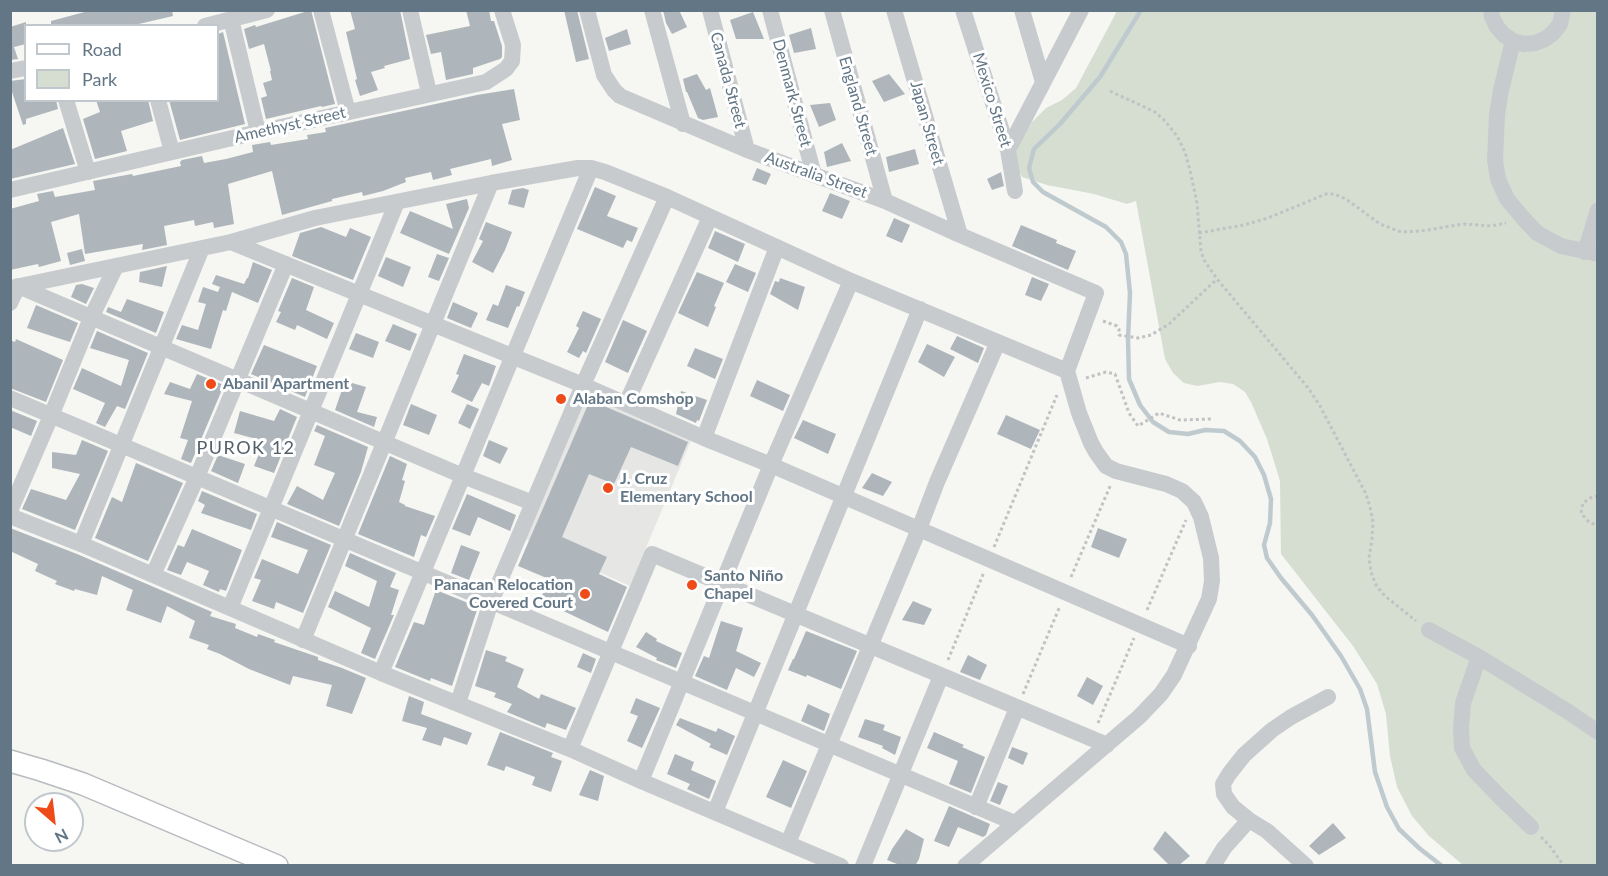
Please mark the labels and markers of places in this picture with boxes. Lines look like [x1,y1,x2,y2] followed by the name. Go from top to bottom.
[223,374,349,394] place label: Abanil Apartment
[204,377,218,391] marker: Abanil Apartment
[573,389,694,409] place label: Alaban Comshop
[554,392,568,406] marker: Alaban Comshop
[620,469,753,507] place label: J. Cruz Elementary School
[601,481,615,495] marker: J. Cruz Elementary School
[704,566,783,604] place label: Santo Niño Chapel
[434,575,573,613] place label: Panacan Relocation Covered Court
[685,578,699,592] marker: Santo Niño Chapel
[578,587,592,601] marker: Panacan Relocation Covered Court

